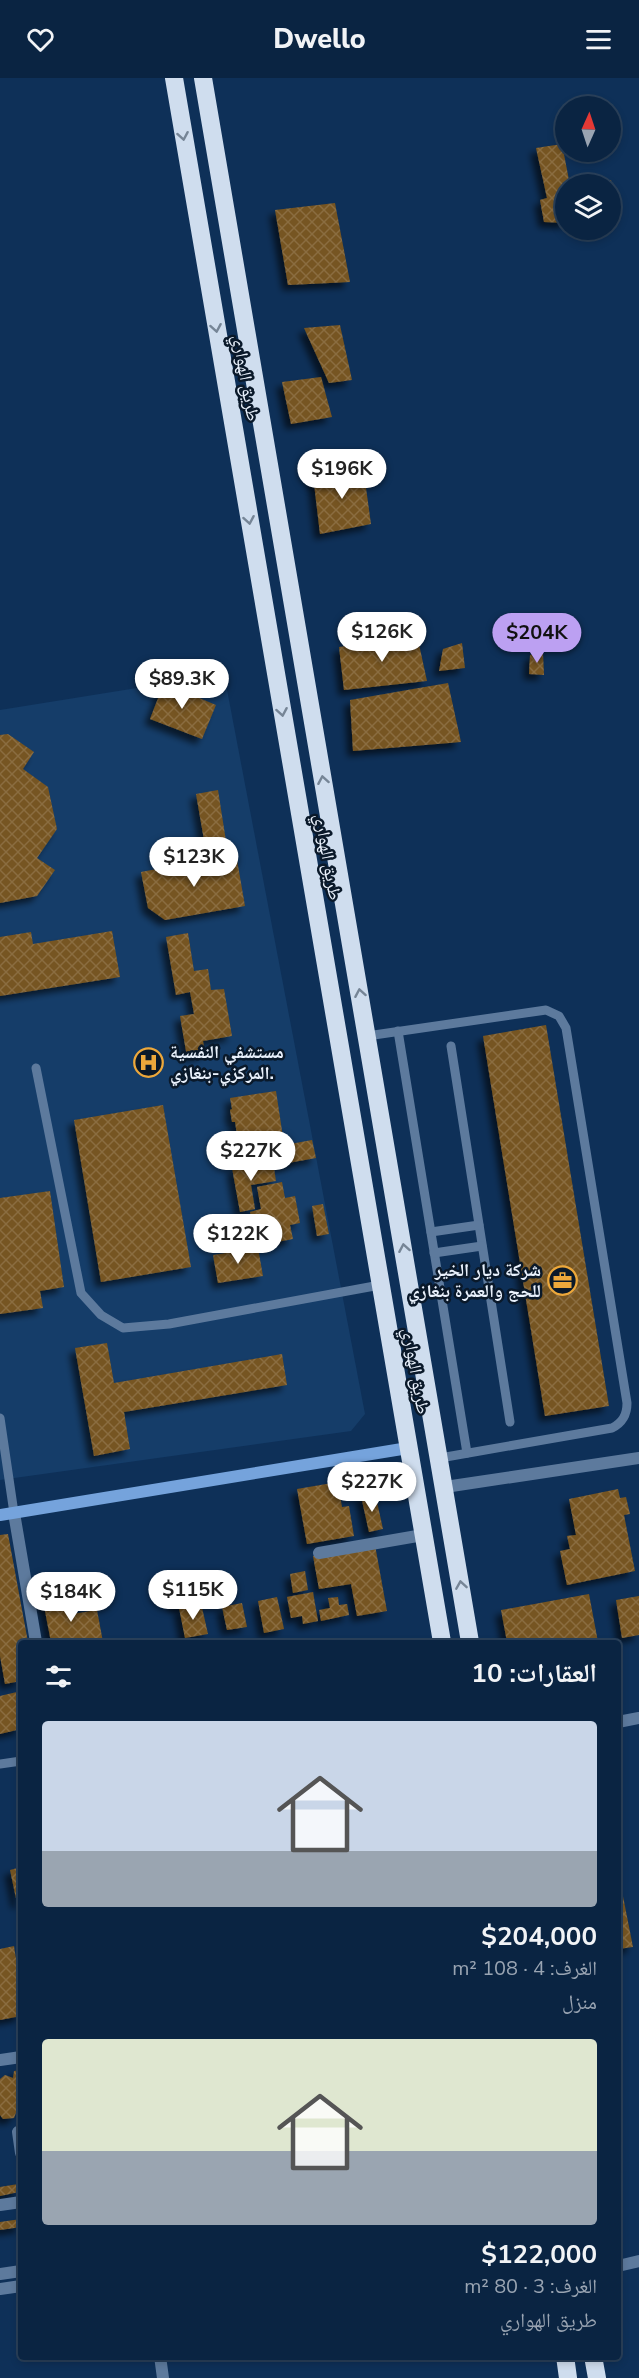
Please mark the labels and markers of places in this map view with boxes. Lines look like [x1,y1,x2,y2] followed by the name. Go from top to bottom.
[300,449,384,500] pin: $196K
[340,612,424,663] pin: $126K
[495,613,579,664] pin: $204K
[133,659,231,710] pin: $89.3K
[152,837,236,888] pin: $123K
[170,1040,284,1087] place label: مستشفي النفسية المركزي-بنغازي.
[133,1046,165,1078] hospital icon: مستشفي النفسية المركزي-بنغازي.
[209,1131,293,1182] pin: $227K
[196,1214,280,1265] pin: $122K
[408,1258,541,1305] place label: شركة ديار الخير للحج والعمرة بنغازي
[546,1264,578,1296] office icon: شركة ديار الخير للحج والعمرة بنغازي
[330,1462,414,1513] pin: $227K
[151,1570,235,1621] pin: $115K
[29,1572,113,1623] pin: $184K

